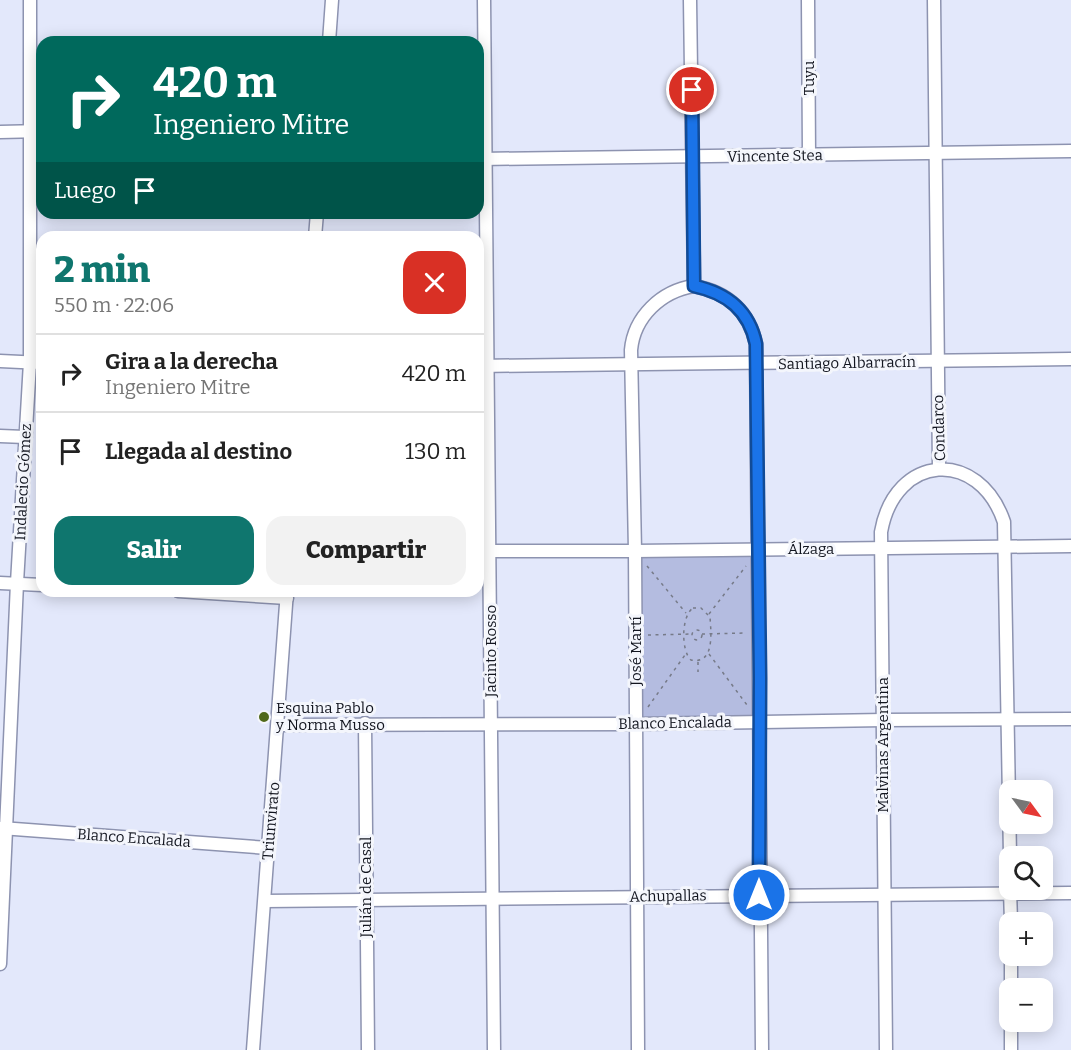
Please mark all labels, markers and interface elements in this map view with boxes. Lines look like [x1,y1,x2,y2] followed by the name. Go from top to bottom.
[153,58,277,108] text: 420 m
[54,60,132,138] icon: right
[800,61,818,95] street label: Tuyu
[666,64,717,115] pin
[675,73,708,106] icon: arrive
[153,109,349,141] text: Ingeniero Mitre
[727,146,823,166] street label: Vincente Stea
[128,174,161,207] icon: arrive
[54,177,116,204] text: Luego
[54,248,150,292] text: 2 min
[403,251,466,314] button: close
[54,293,174,317] text: 550 m · 22:06
[105,348,278,375] text: Gira a la derecha
[778,353,917,373] street label: Santiago Albarracín
[54,357,87,390] icon: right
[402,360,466,387] text: 420 m
[105,375,250,399] text: Ingeniero Mitre
[929,394,949,462] street label: Condarco
[11,423,35,541] street label: Indalecio Gómez
[54,435,87,468] icon: arrive
[105,438,292,465] text: Llegada al destino
[405,438,466,465] text: 130 m
[54,516,254,585] button: Salir
[266,516,466,585] button: Compartir
[788,540,834,558] street label: Álzaga
[482,605,500,698] street label: Jacinto Rosso
[627,616,645,687] street label: José Martí
[874,677,892,813] street label: Malvinas Argentina
[275,699,385,734] place label: Esquina Pablo y Norma Musso
[257,710,271,724] marker: Esquina Pablo y Norma Musso
[618,713,732,733] street label: Blanco Encalada
[999,780,1053,834] north arrow
[999,780,1053,1032] map controls
[259,781,283,861] street label: Triunvirato
[77,825,191,851] street label: Blanco Encalada
[357,837,375,938] street label: Julián de Casal
[999,846,1053,900] button: search
[727,863,791,927] position arrow
[629,886,707,906] street label: Achupallas
[999,912,1053,966] button: +
[999,978,1053,1032] button: −

